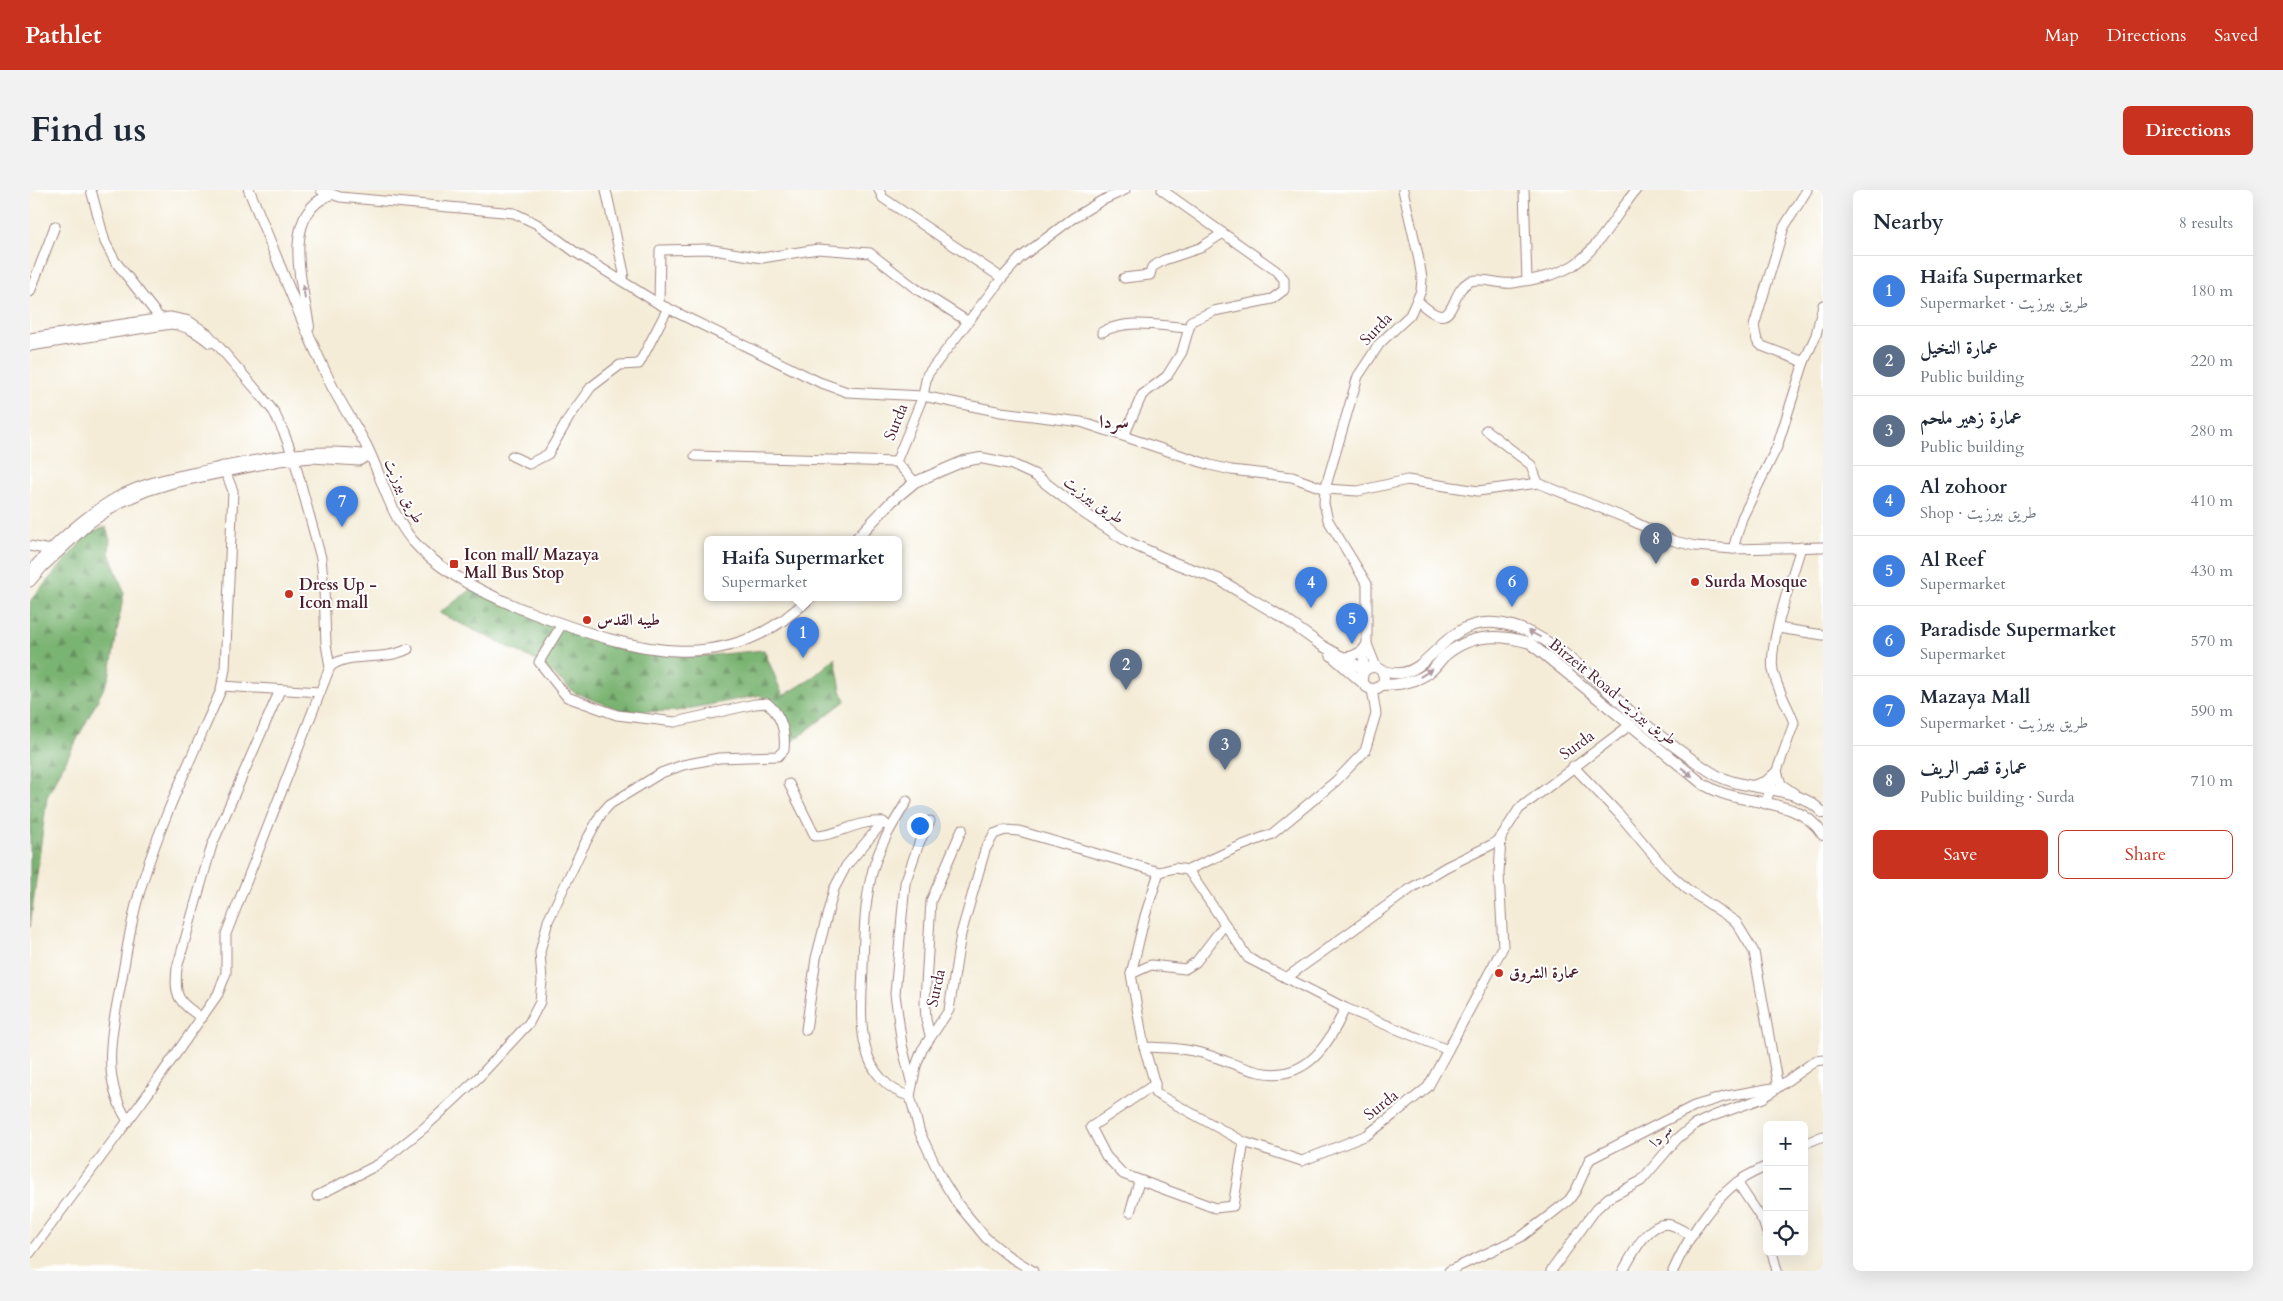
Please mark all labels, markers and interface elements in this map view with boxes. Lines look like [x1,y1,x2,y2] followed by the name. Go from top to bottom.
[25,19,102,52] text: Pathlet
[2045,23,2079,48] text: Map
[2107,23,2186,48] text: Directions
[2214,23,2258,48] text: Saved
[30,106,146,154] text: Find us
[2123,106,2253,155] button: Directions
[1873,208,1944,237] text: Nearby
[2179,212,2233,234] text: 8 results
[1920,264,2083,290] text: Haifa Supermarket
[1885,280,1893,302] text: 1
[2191,280,2233,302] text: 180 m
[300,284,308,300] one-way arrow
[1920,292,2088,314] text: Supermarket · طريق بيرزيت
[1355,308,1397,350] street label: Surda
[1920,335,1998,361] text: عمارة النخيل
[1885,350,1893,372] text: 2
[2191,350,2233,372] text: 220 m
[1920,366,2024,388] text: Public building
[879,400,913,444] street label: Surda
[1920,405,2022,431] text: عمارة زهير ملحم
[1099,409,1129,435] district label: سردا
[1885,420,1893,442] text: 3
[2191,420,2233,442] text: 280 m
[1920,436,2024,458] text: Public building
[379,455,429,527] street label: طريق بيرزيت
[1059,470,1129,530] street label: طريق بيرزيت
[1920,474,2007,500] text: Al zohoor
[326,486,358,527] pin: 7
[1885,490,1893,512] text: 4
[2191,490,2233,512] text: 410 m
[1920,502,2037,524] text: Shop · طريق بيرزيت
[1640,523,1672,564] pin: 8
[704,536,902,601] popup
[464,544,599,584] place label: Icon mall/ Mazaya Mall Bus Stop
[722,545,884,571] text: Haifa Supermarket
[1920,547,1984,573] text: Al Reef
[448,558,460,570] marker: Icon mall/ Mazaya Mall Bus Stop
[1885,560,1893,582] text: 5
[2191,560,2233,582] text: 430 m
[1496,566,1528,607] pin: 6
[1295,567,1327,608] pin: 4
[722,571,807,593] text: Supermarket
[1705,571,1808,593] place label: Surda Mosque
[1920,573,2006,595] text: Supermarket
[299,574,377,614] place label: Dress Up - Icon mall
[1689,576,1701,588] marker: Surda Mosque
[283,588,295,600] marker: Dress Up - Icon mall
[1336,603,1368,644] pin: 5
[597,609,660,631] place label: طيبه القدس
[581,614,593,626] marker: طيبه القدس
[787,617,819,658] pin: 1
[1920,617,2116,643] text: Paradisde Supermarket
[1527,630,1541,638] one-way arrow
[1885,630,1893,652] text: 6
[2191,630,2233,652] text: 570 m
[1544,633,1682,751] street label: Birzeit Road طريق بيرزيت
[1920,643,2006,665] text: Supermarket
[1110,649,1142,690] pin: 2
[1419,668,1433,678] one-way arrow
[1920,684,2030,710] text: Mazaya Mall
[1885,700,1893,722] text: 7
[2191,700,2233,722] text: 590 m
[1920,712,2088,734] text: Supermarket · طريق بيرزيت
[1555,725,1599,765] street label: Surda
[1209,729,1241,770] pin: 3
[1920,755,2027,781] text: عمارة قصر الريف
[1680,767,1694,777] one-way arrow
[1885,770,1893,792] text: 8
[2191,770,2233,792] text: 710 m
[1920,786,2075,808] text: Public building · Surda
[907,813,933,839] your location
[1873,830,2048,879] button: Save
[2058,830,2233,879] button: Share
[1509,962,1579,984] place label: عمارة الشروق
[921,967,951,1009] street label: Surda
[1493,967,1505,979] marker: عمارة الشروق
[1359,1085,1403,1125] street label: Surda
[1644,1119,1678,1153] street label: سردا
[1763,1121,1808,1256] map controls
[1763,1121,1808,1166] button: +
[1763,1166,1808,1211] button: −
[1763,1211,1808,1256] button: locate

